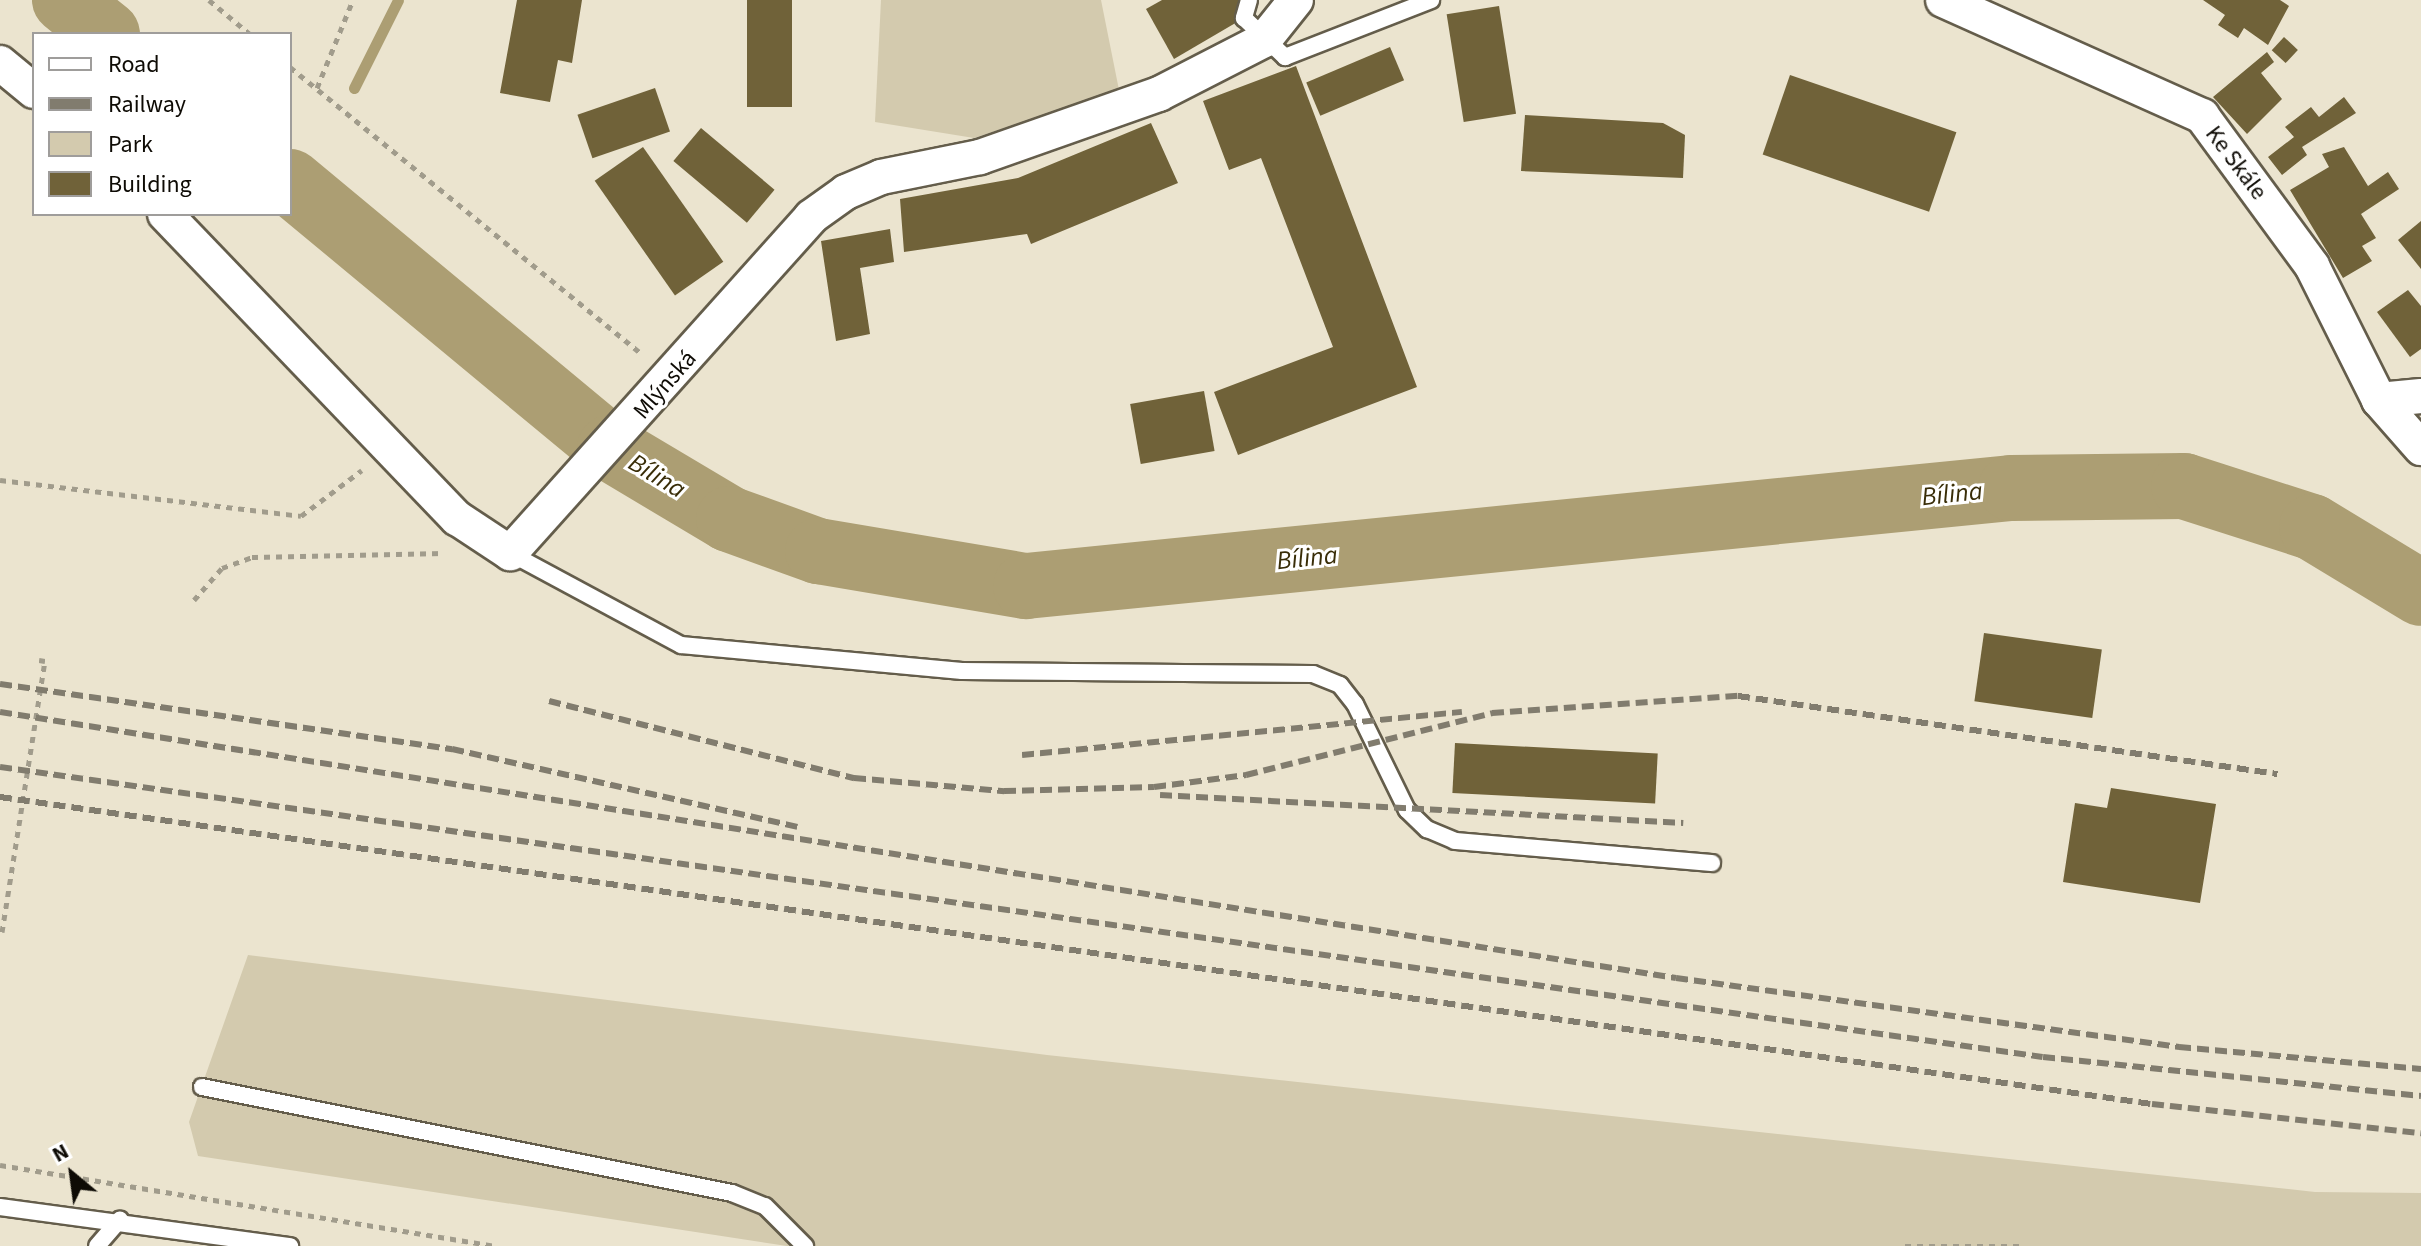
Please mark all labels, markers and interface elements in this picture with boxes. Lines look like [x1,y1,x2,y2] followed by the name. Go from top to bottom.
[32,32,292,216] legend
[108,47,160,82] text: Road
[108,87,186,122] text: Railway
[2199,120,2273,206] street label: Ke Skále
[108,127,153,162] text: Park
[108,167,192,202] text: Building
[627,345,703,425] street label: Mlýnská
[623,447,691,505] water label: Bílina
[1920,475,1984,513] water label: Bílina
[1275,539,1339,577] water label: Bílina
[32,1134,112,1214] north arrow
[46,1135,75,1171] text: N

